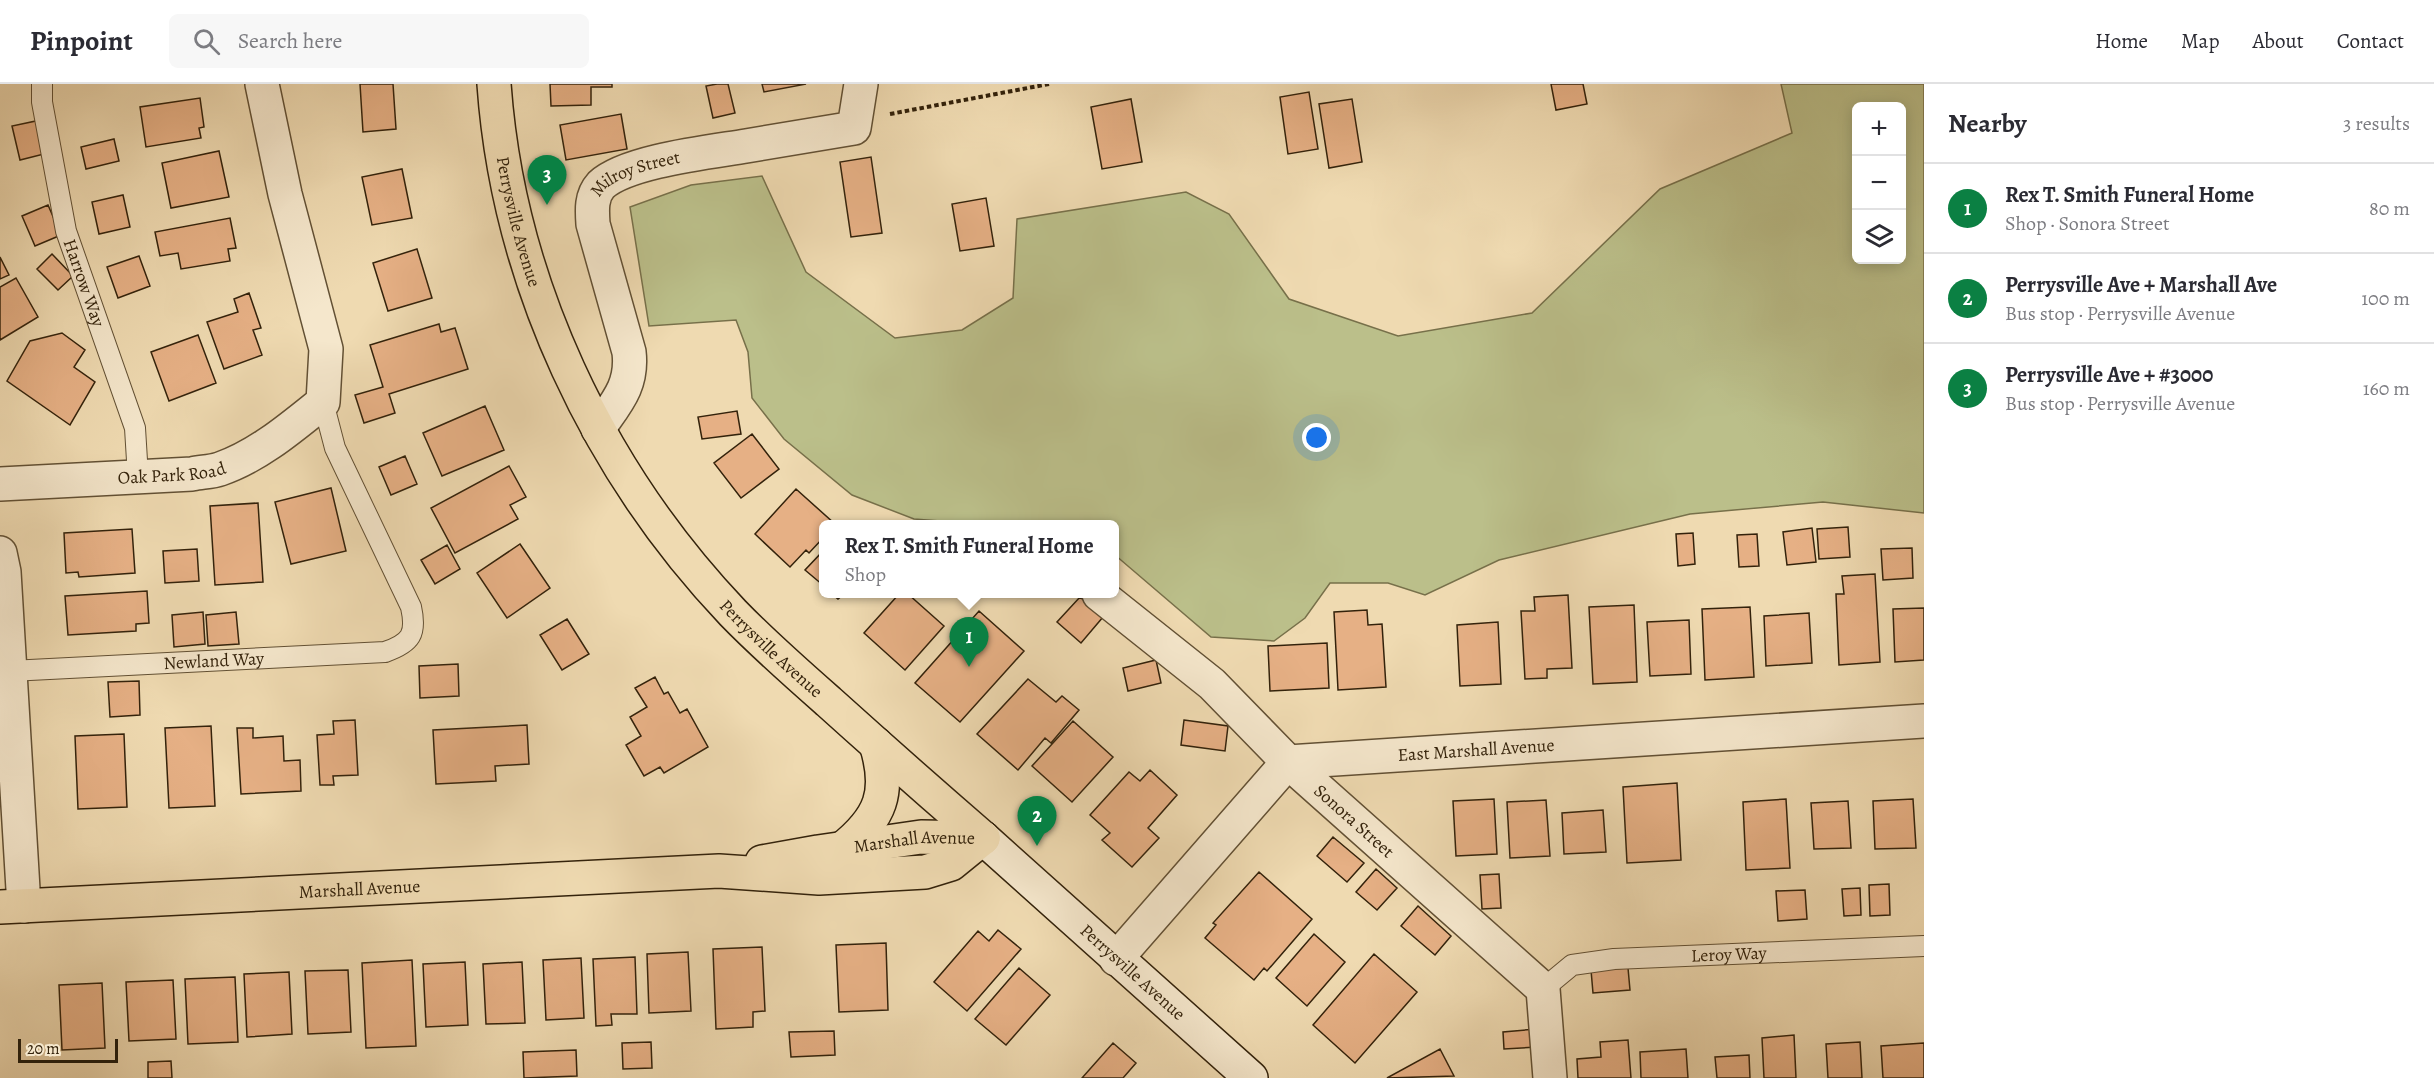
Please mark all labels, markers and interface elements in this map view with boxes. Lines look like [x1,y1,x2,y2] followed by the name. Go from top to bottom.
[169,14,589,68] search box
[30,22,133,60] text: Pinpoint
[190,25,223,58] icon: search
[238,26,342,56] text: Search here
[2095,27,2148,55] text: Home
[2181,27,2219,55] text: Map
[2252,27,2304,55] text: About
[2337,27,2404,55] text: Contact
[1852,102,1906,264] map controls
[1852,102,1906,156] button: +
[1948,106,2027,141] text: Nearby
[2343,110,2410,137] text: 3 results
[584,145,682,201] street label: Milroy Street
[491,155,547,290] street label: Perrysville Avenue
[528,156,566,205] pin: 3
[1852,156,1906,210] button: −
[2005,180,2254,210] text: Rex T. Smith Funeral Home
[1964,195,1971,222] text: 1
[2369,195,2410,222] text: 80 m
[1852,210,1906,264] button: layers
[2005,210,2169,237] text: Shop · Sonora Street
[58,236,111,331] street label: Harrow Way
[2005,270,2277,300] text: Perrysville Ave + Marshall Ave
[1963,285,1972,312] text: 2
[2361,285,2410,312] text: 100 m
[2005,300,2235,327] text: Bus stop · Perrysville Avenue
[2005,360,2213,390] text: Perrysville Ave + #3000
[1963,375,1972,402] text: 3
[2363,375,2410,402] text: 160 m
[2005,390,2235,417] text: Bus stop · Perrysville Avenue
[1302,423,1331,452] your location
[117,456,229,490] street label: Oak Park Road
[819,520,1119,598] popup
[844,531,1094,561] text: Rex T. Smith Funeral Home
[844,561,886,588] text: Shop
[714,594,828,703] street label: Perrysville Avenue
[950,618,988,667] pin: 1
[163,646,266,675] street label: Newland Way
[1397,733,1555,767] street label: East Marshall Avenue
[1309,779,1400,863] street label: Sonora Street
[1018,796,1056,846] pin: 2
[852,825,975,859] street label: Marshall Avenue
[298,874,421,904] street label: Marshall Avenue
[1075,919,1191,1026] street label: Perrysville Avenue
[1691,941,1768,968] street label: Leroy Way
[18,1036,118,1064] scale bar
[27,1038,60,1060] text: 20 m

